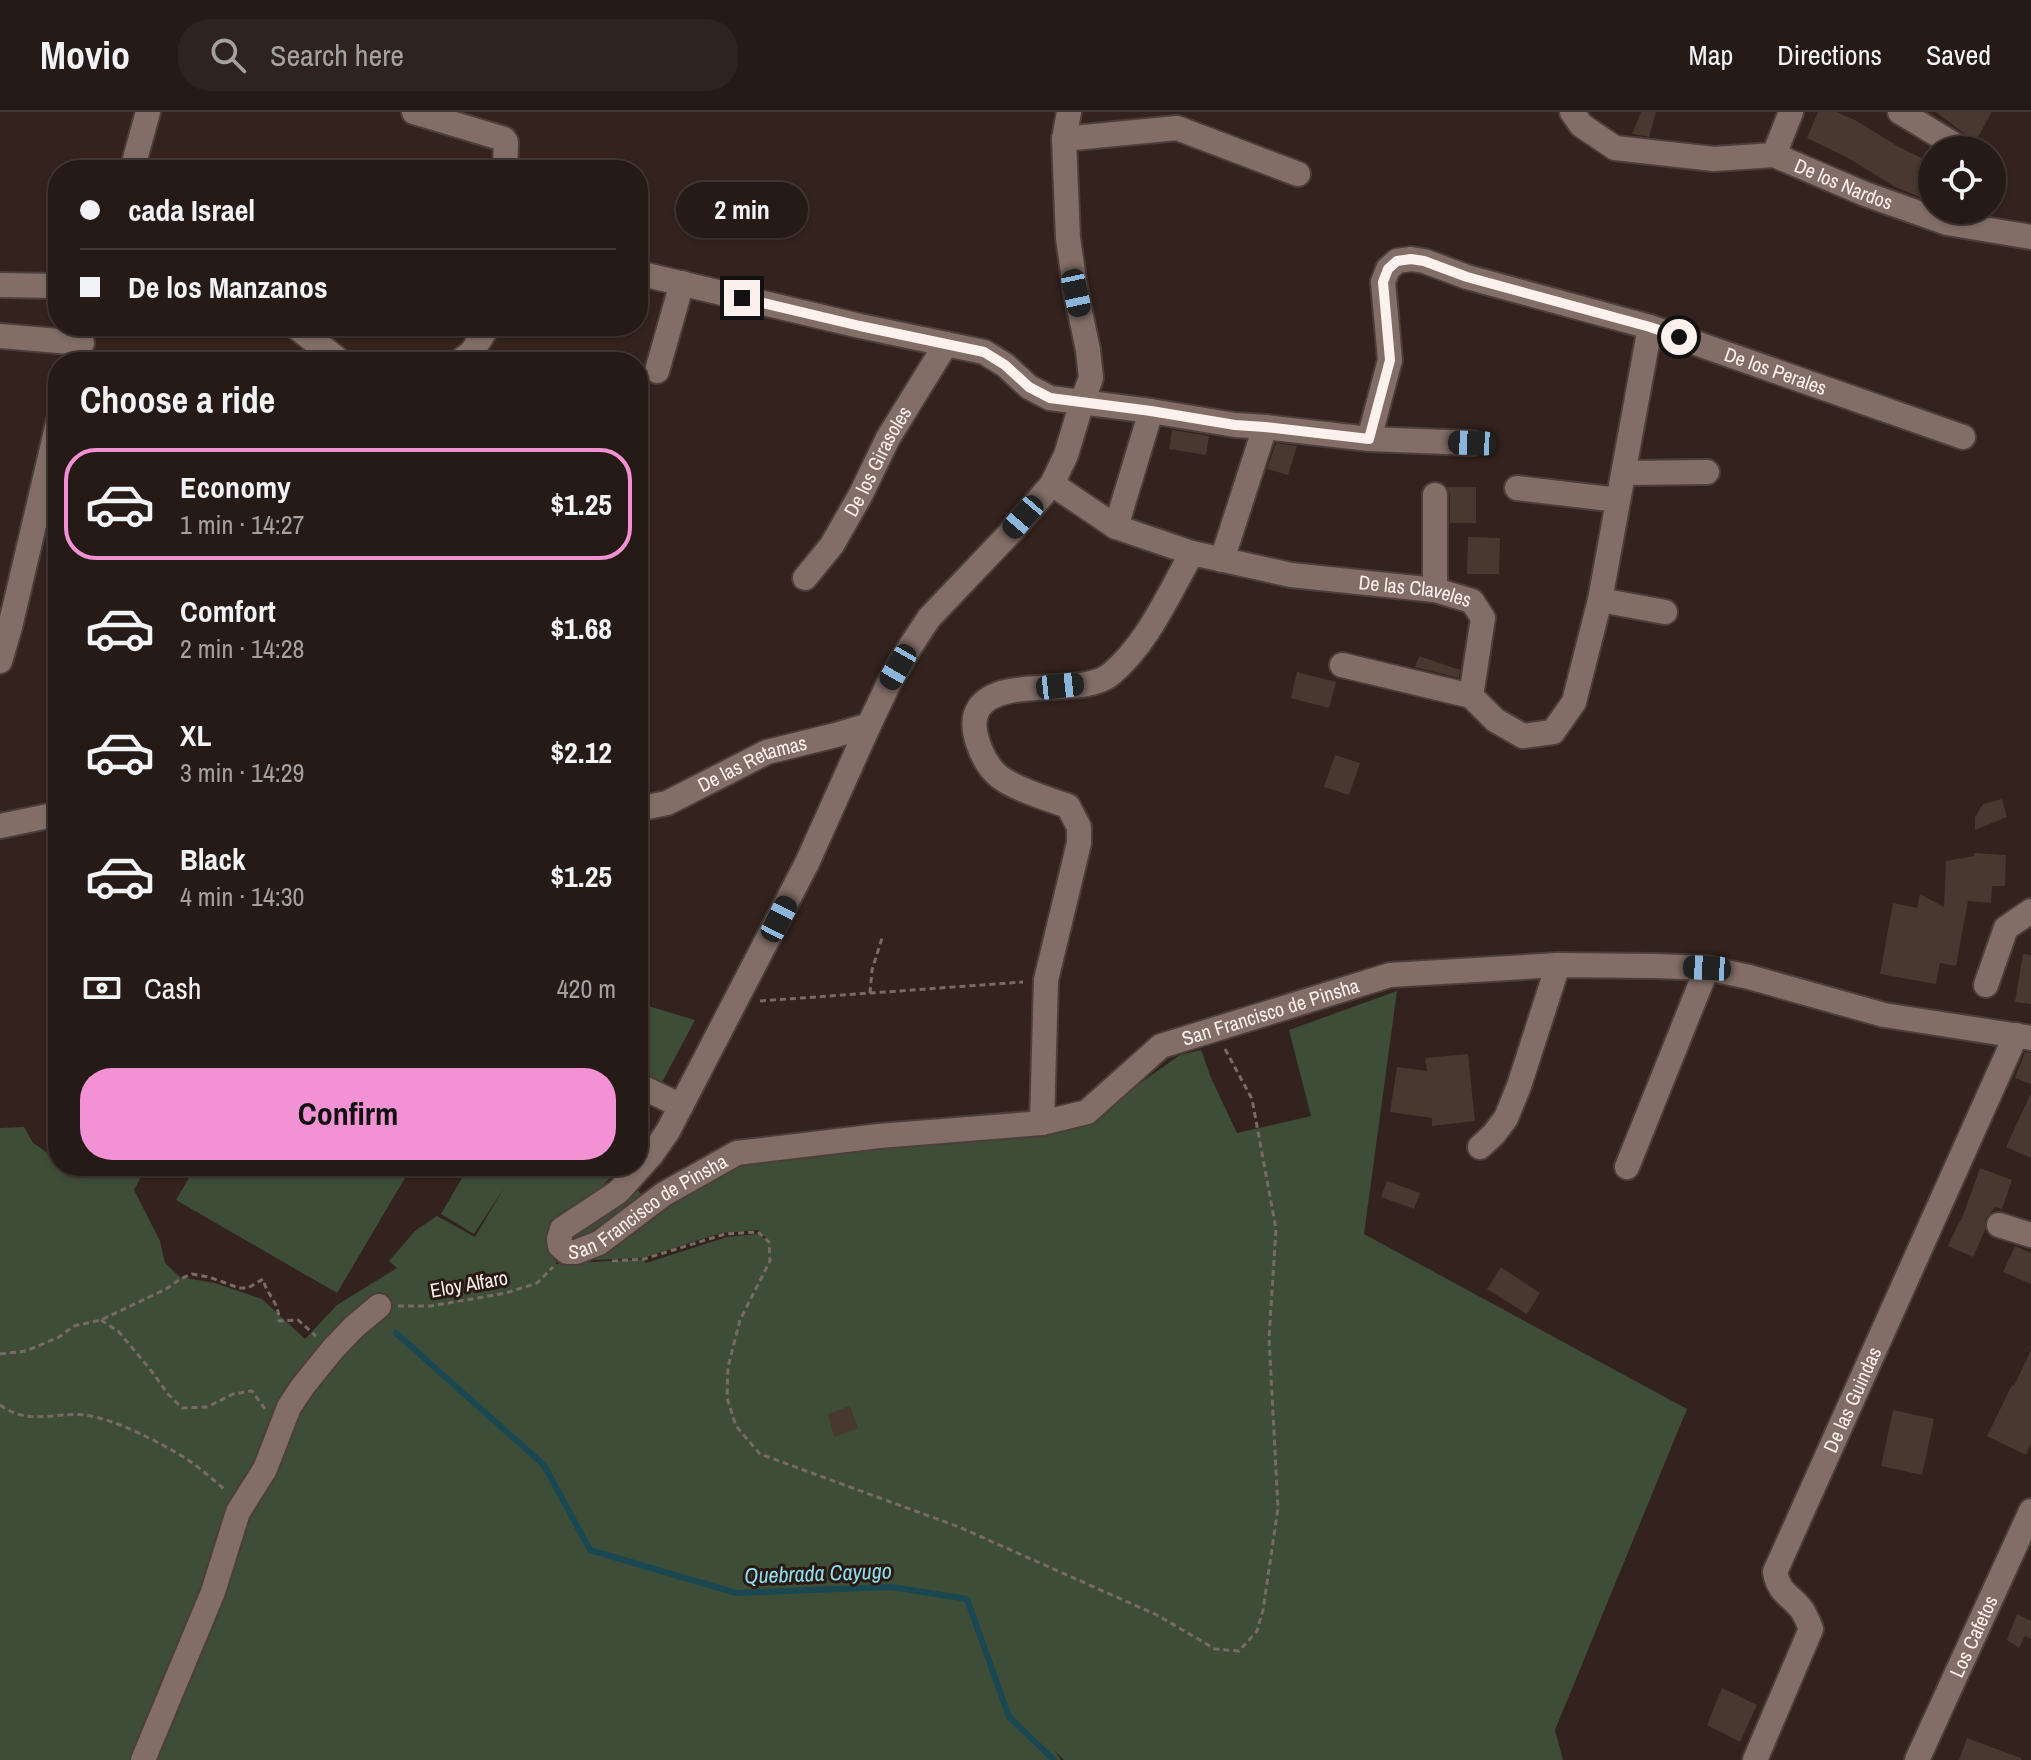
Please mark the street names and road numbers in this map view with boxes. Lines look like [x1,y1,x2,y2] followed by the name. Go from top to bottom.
[1790,151,1896,216] street label: De los Nardos
[1721,340,1831,401] street label: De los Perales
[837,401,918,521] street label: De los Girasoles
[1357,568,1475,613] street label: De las Claveles
[693,729,809,798] street label: De las Retamas
[1178,971,1362,1052] street label: San Francisco de Pinsha
[568,1147,732,1265] street label: San Francisco de Pinsha
[428,1263,510,1304] street label: Eloy Alfaro
[1816,1342,1887,1457] street label: De las Guindas
[1943,1591,2004,1682] street label: Los Cafetos

